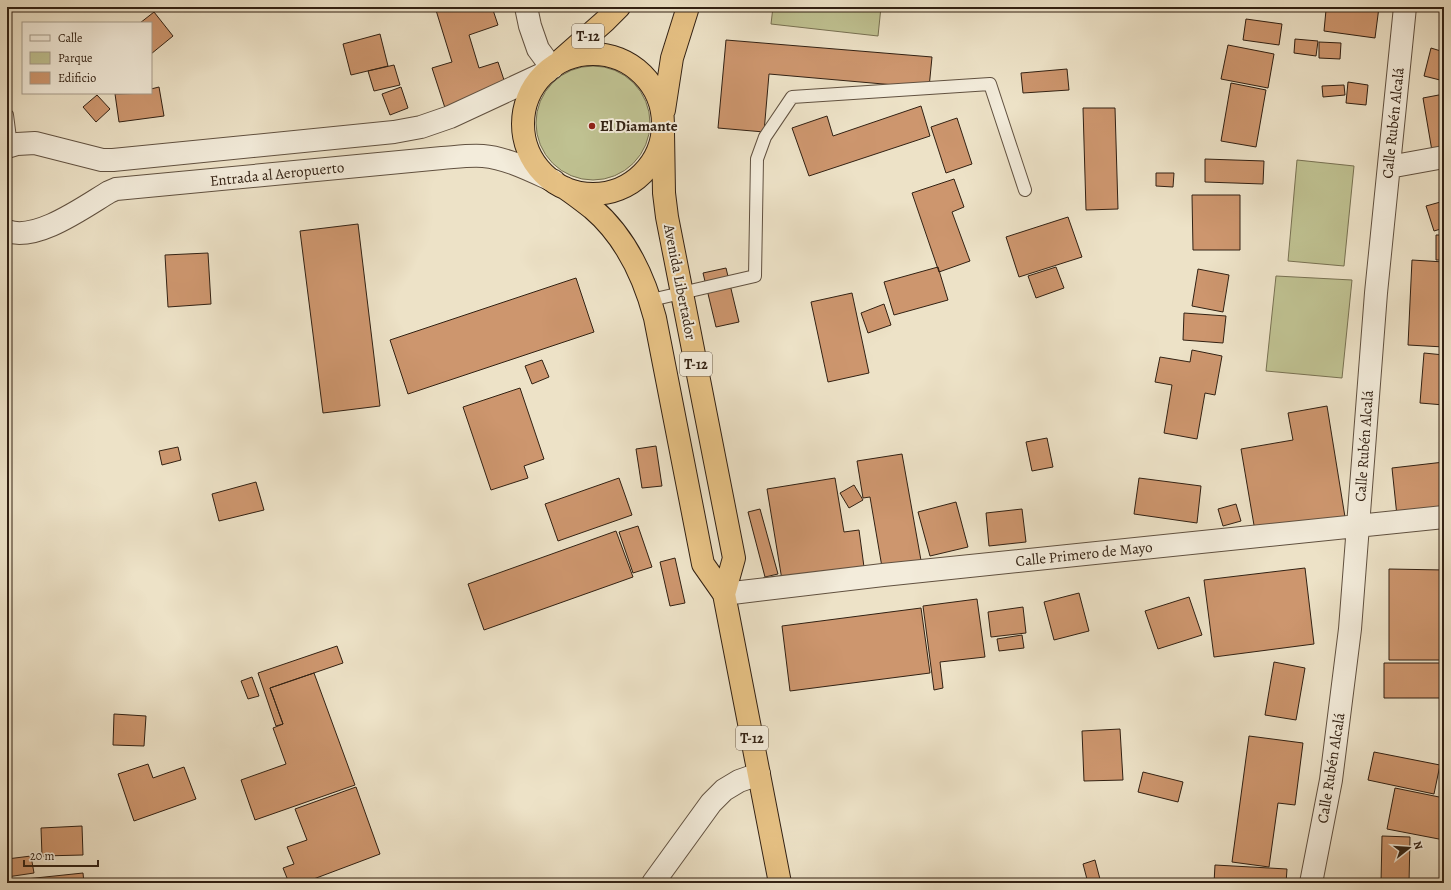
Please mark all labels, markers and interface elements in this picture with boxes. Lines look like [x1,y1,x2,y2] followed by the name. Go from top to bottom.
[22,22,152,94] legend
[572,24,604,48] road number: T-12
[58,30,82,46] text: Calle
[58,50,93,66] text: Parque
[1377,66,1409,180] street label: Calle Rubén Alcalá
[58,70,96,86] text: Edificio
[600,116,678,136] place label: El Diamante
[587,121,597,131] marker: El Diamante
[209,157,345,191] street label: Entrada al Aeropuerto
[659,222,701,342] street label: Avenida Libertador
[680,352,712,376] road number: T-12
[1350,390,1378,502] street label: Calle Rubén Alcalá
[1015,537,1153,571] street label: Calle Primero de Mayo
[1312,711,1350,825] street label: Calle Rubén Alcalá
[736,726,768,750] road number: T-12
[1389,828,1429,868] north arrow
[1410,839,1426,851] text: N
[24,842,98,868] scale bar
[30,848,54,864] text: 20 m

